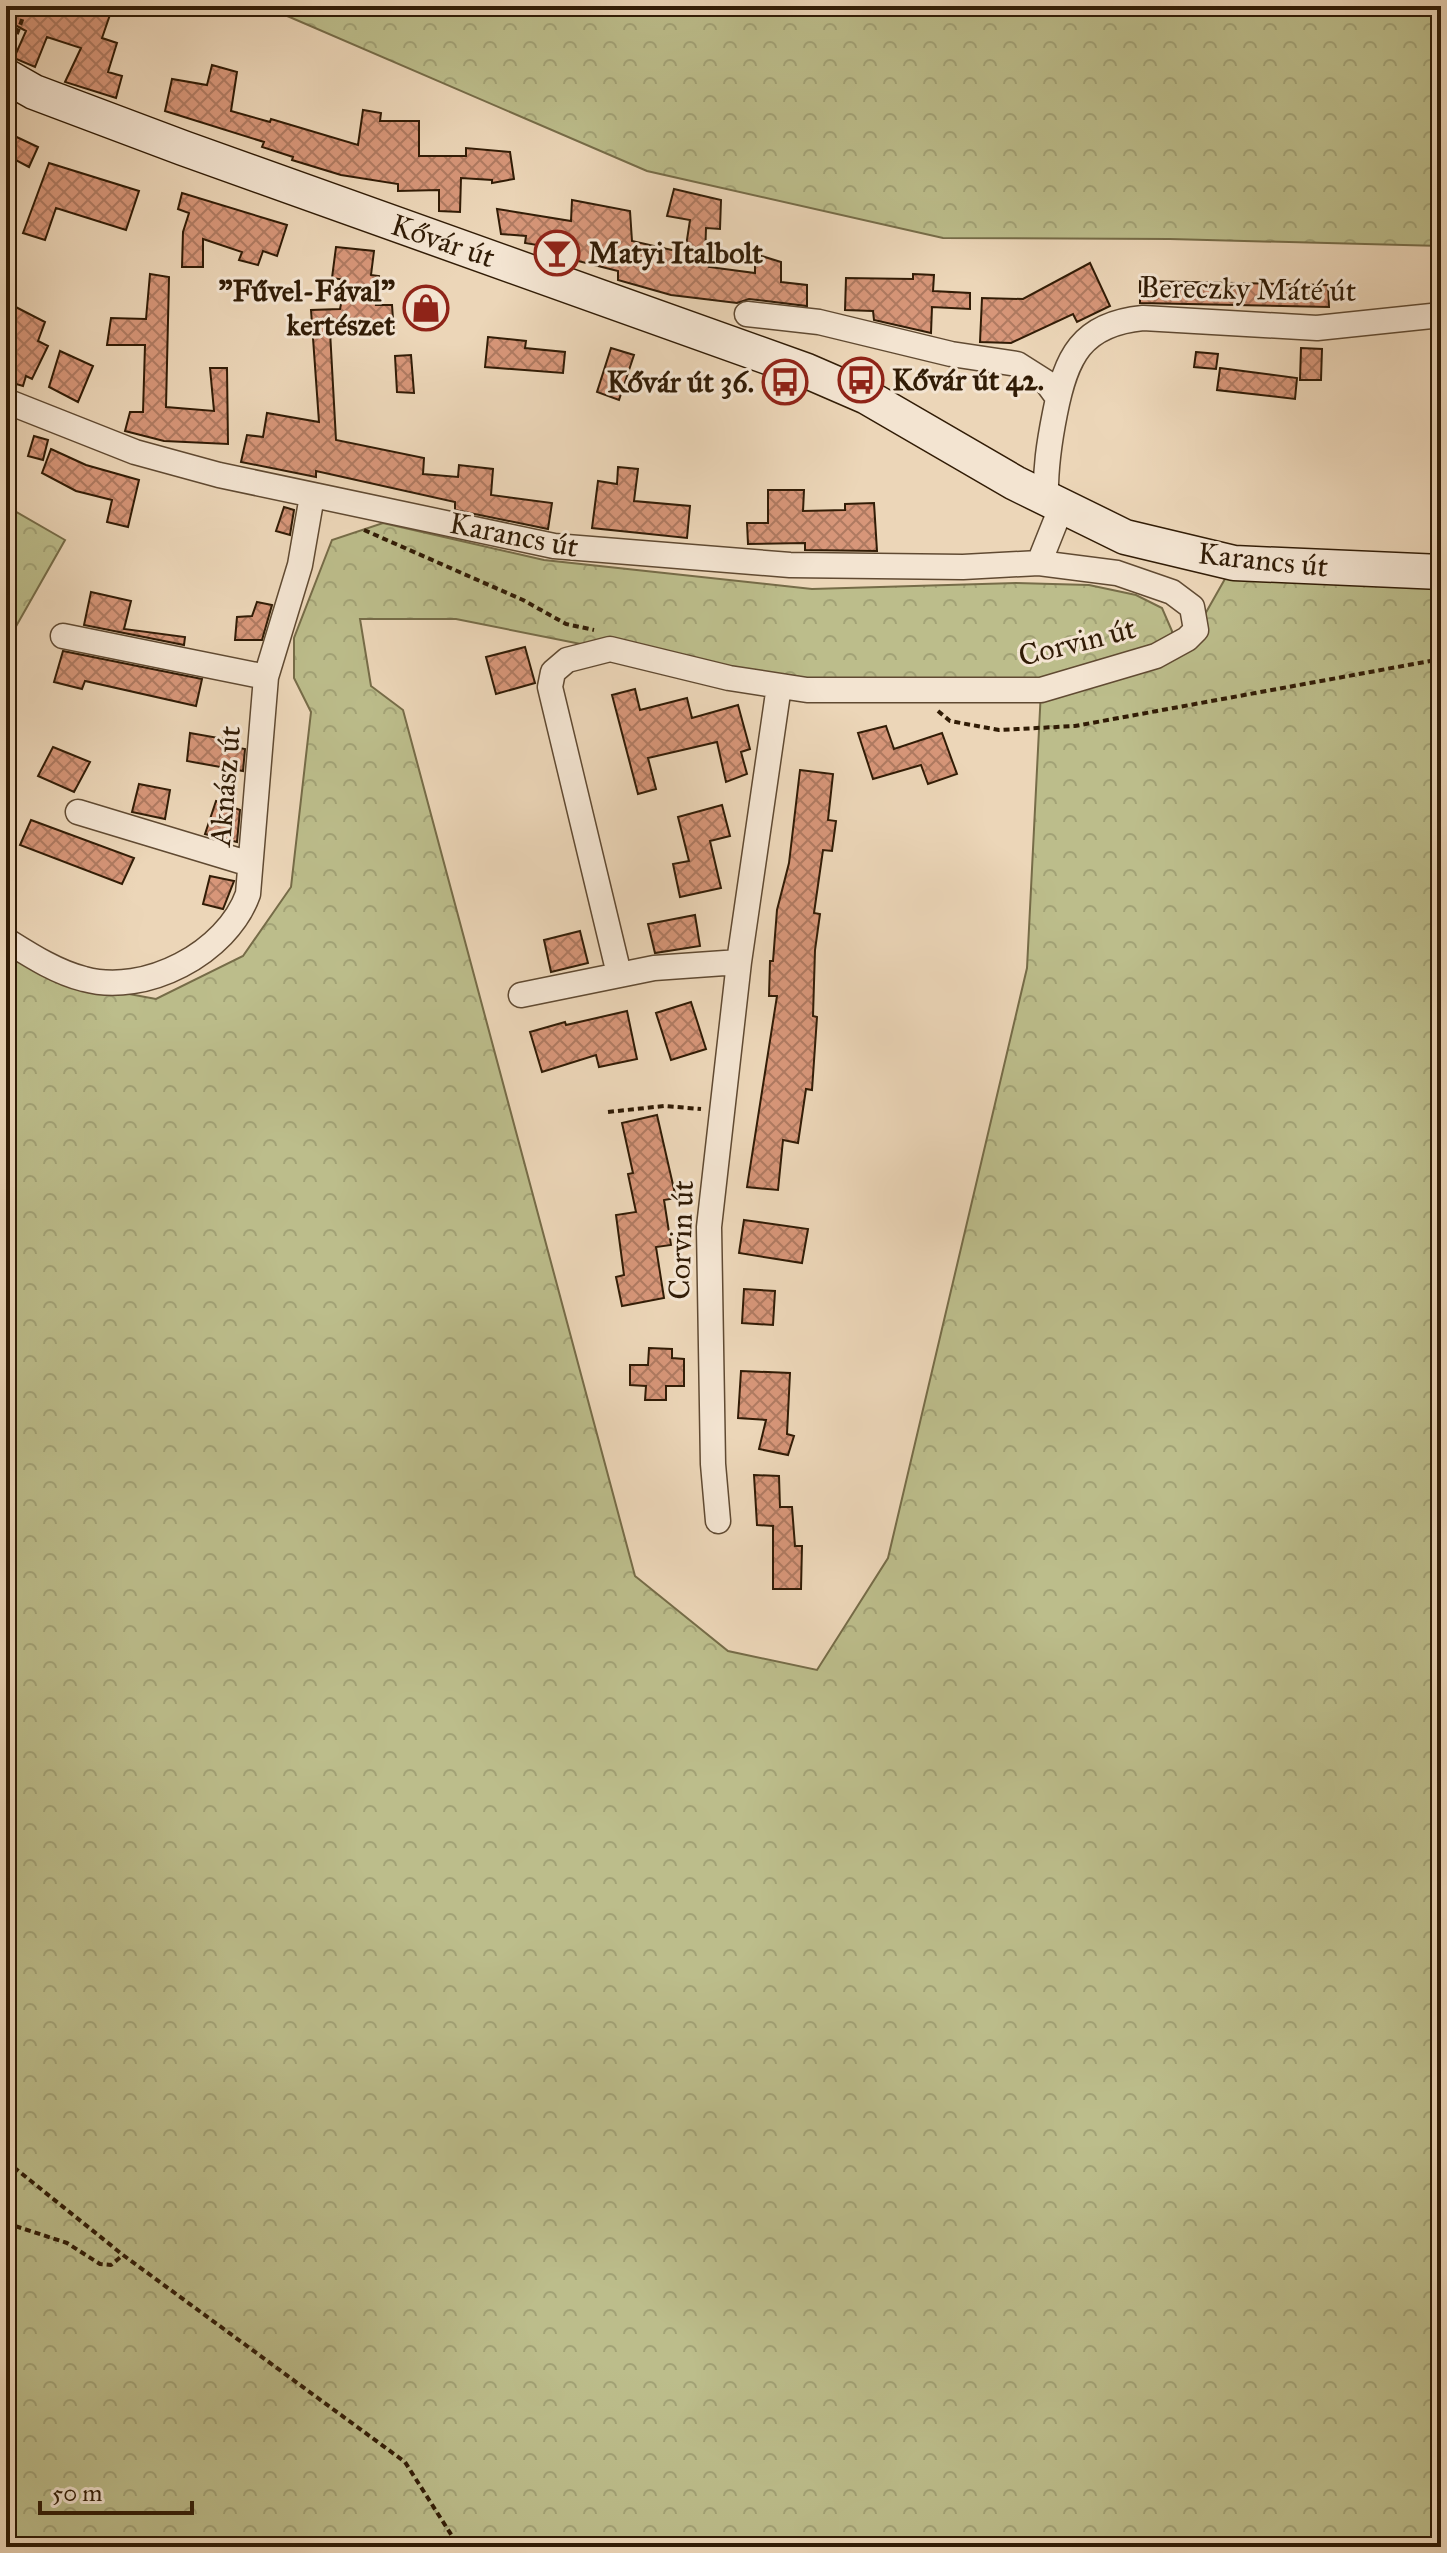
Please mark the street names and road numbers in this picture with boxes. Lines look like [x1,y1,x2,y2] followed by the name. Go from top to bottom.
[386,207,500,276] street label: Kővár út
[1139,269,1357,309] street label: Bereczky Máté út
[446,505,582,565] street label: Karancs út
[1196,535,1330,585] street label: Karancs út
[1015,610,1140,674] street label: Corvin út
[202,724,248,850] street label: Aknász út
[661,1179,701,1300] street label: Corvin út

